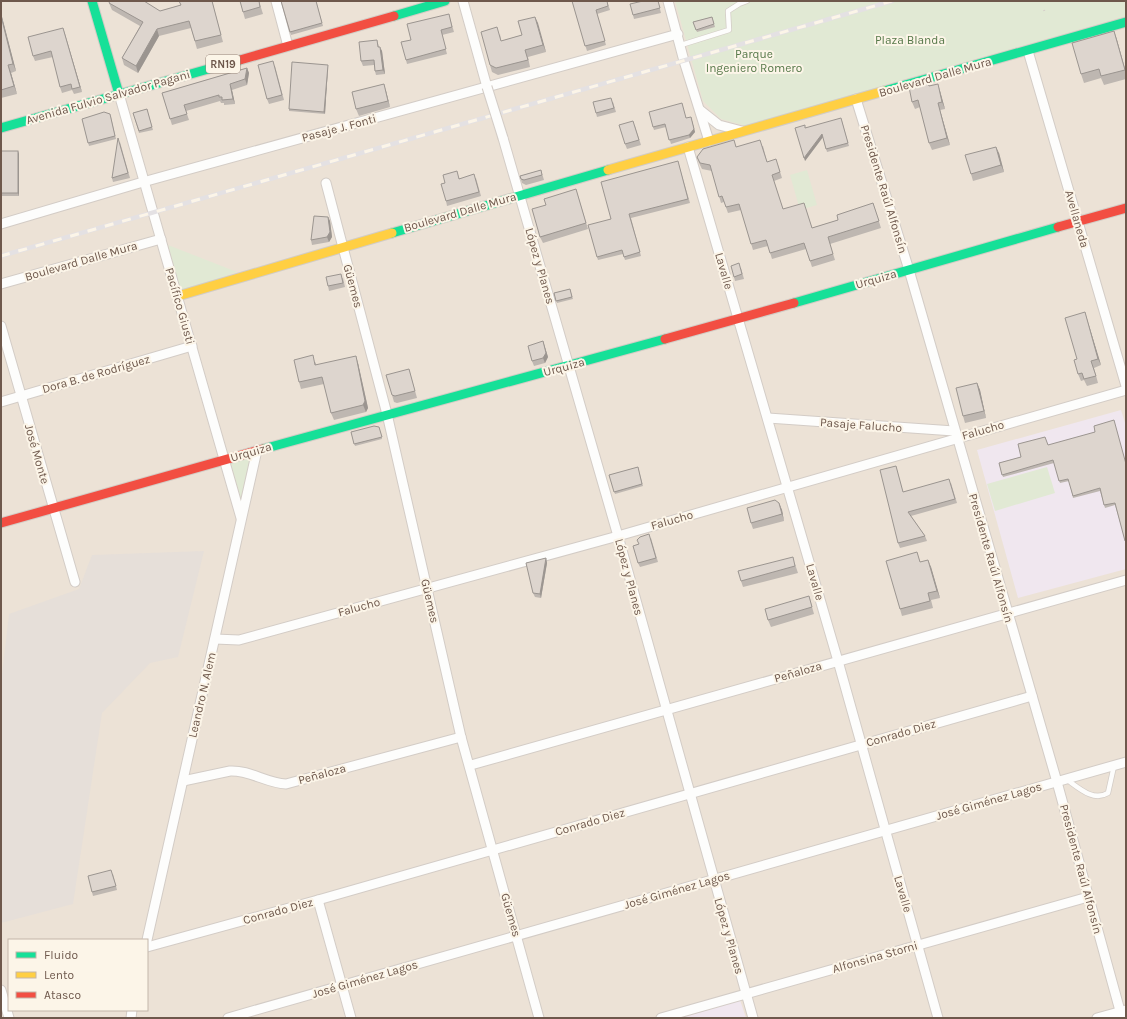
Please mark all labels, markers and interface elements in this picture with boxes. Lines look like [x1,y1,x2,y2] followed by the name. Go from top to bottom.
[875,33,945,47] park label: Plaza Blanda
[706,47,802,75] park label: Parque Ingeniero Romero
[877,54,993,100] street label: Boulevard Dalle Mura
[206,55,240,73] road number: RN19
[24,67,192,127] street label: Avenida Fulvio Salvador Pagani
[300,111,378,145] street label: Pasaje J. Fonti
[858,123,910,255] street label: Presidente Raúl Alfonsín
[402,189,518,235] street label: Boulevard Dalle Mura
[1062,189,1092,249] street label: Avellaneda
[522,226,558,306] street label: López y Planes
[23,238,139,284] street label: Boulevard Dalle Mura
[712,251,736,291] street label: Lavalle
[340,263,366,309] street label: Güemes
[162,266,198,346] street label: Pacífico Giusti
[854,266,898,292] street label: Urquiza
[40,352,152,396] street label: Dora B. de Rodríguez
[542,355,586,379] street label: Urquiza
[820,415,902,435] street label: Pasaje Falucho
[960,417,1006,443] street label: Falucho
[22,423,52,485] street label: José Monte
[229,439,273,465] street label: Urquiza
[966,492,1016,624] street label: Presidente Raúl Alfonsín
[649,507,695,533] street label: Falucho
[612,537,646,617] street label: López y Planes
[803,562,827,602] street label: Lavalle
[418,578,442,624] street label: Güemes
[336,595,382,619] street label: Falucho
[185,651,219,739] street label: Leandro N. Alem
[773,659,823,685] street label: Peñaloza
[864,716,938,750] street label: Conrado Diez
[297,761,347,787] street label: Peñaloza
[935,779,1043,823] street label: José Giménez Lagos
[1057,803,1105,935] street label: Presidente Raúl Alfonsín
[553,805,627,839] street label: Conrado Diez
[623,868,731,912] street label: José Giménez Lagos
[891,874,915,914] street label: Lavalle
[498,892,524,938] street label: Güemes
[241,895,315,927] street label: Conrado Diez
[711,896,747,976] street label: López y Planes
[831,938,919,976] street label: Alfonsina Storni
[8,939,148,1011] legend
[44,948,78,962] text: Fluido
[311,957,419,1001] street label: José Giménez Lagos
[44,968,74,982] text: Lento
[44,988,81,1002] text: Atasco

